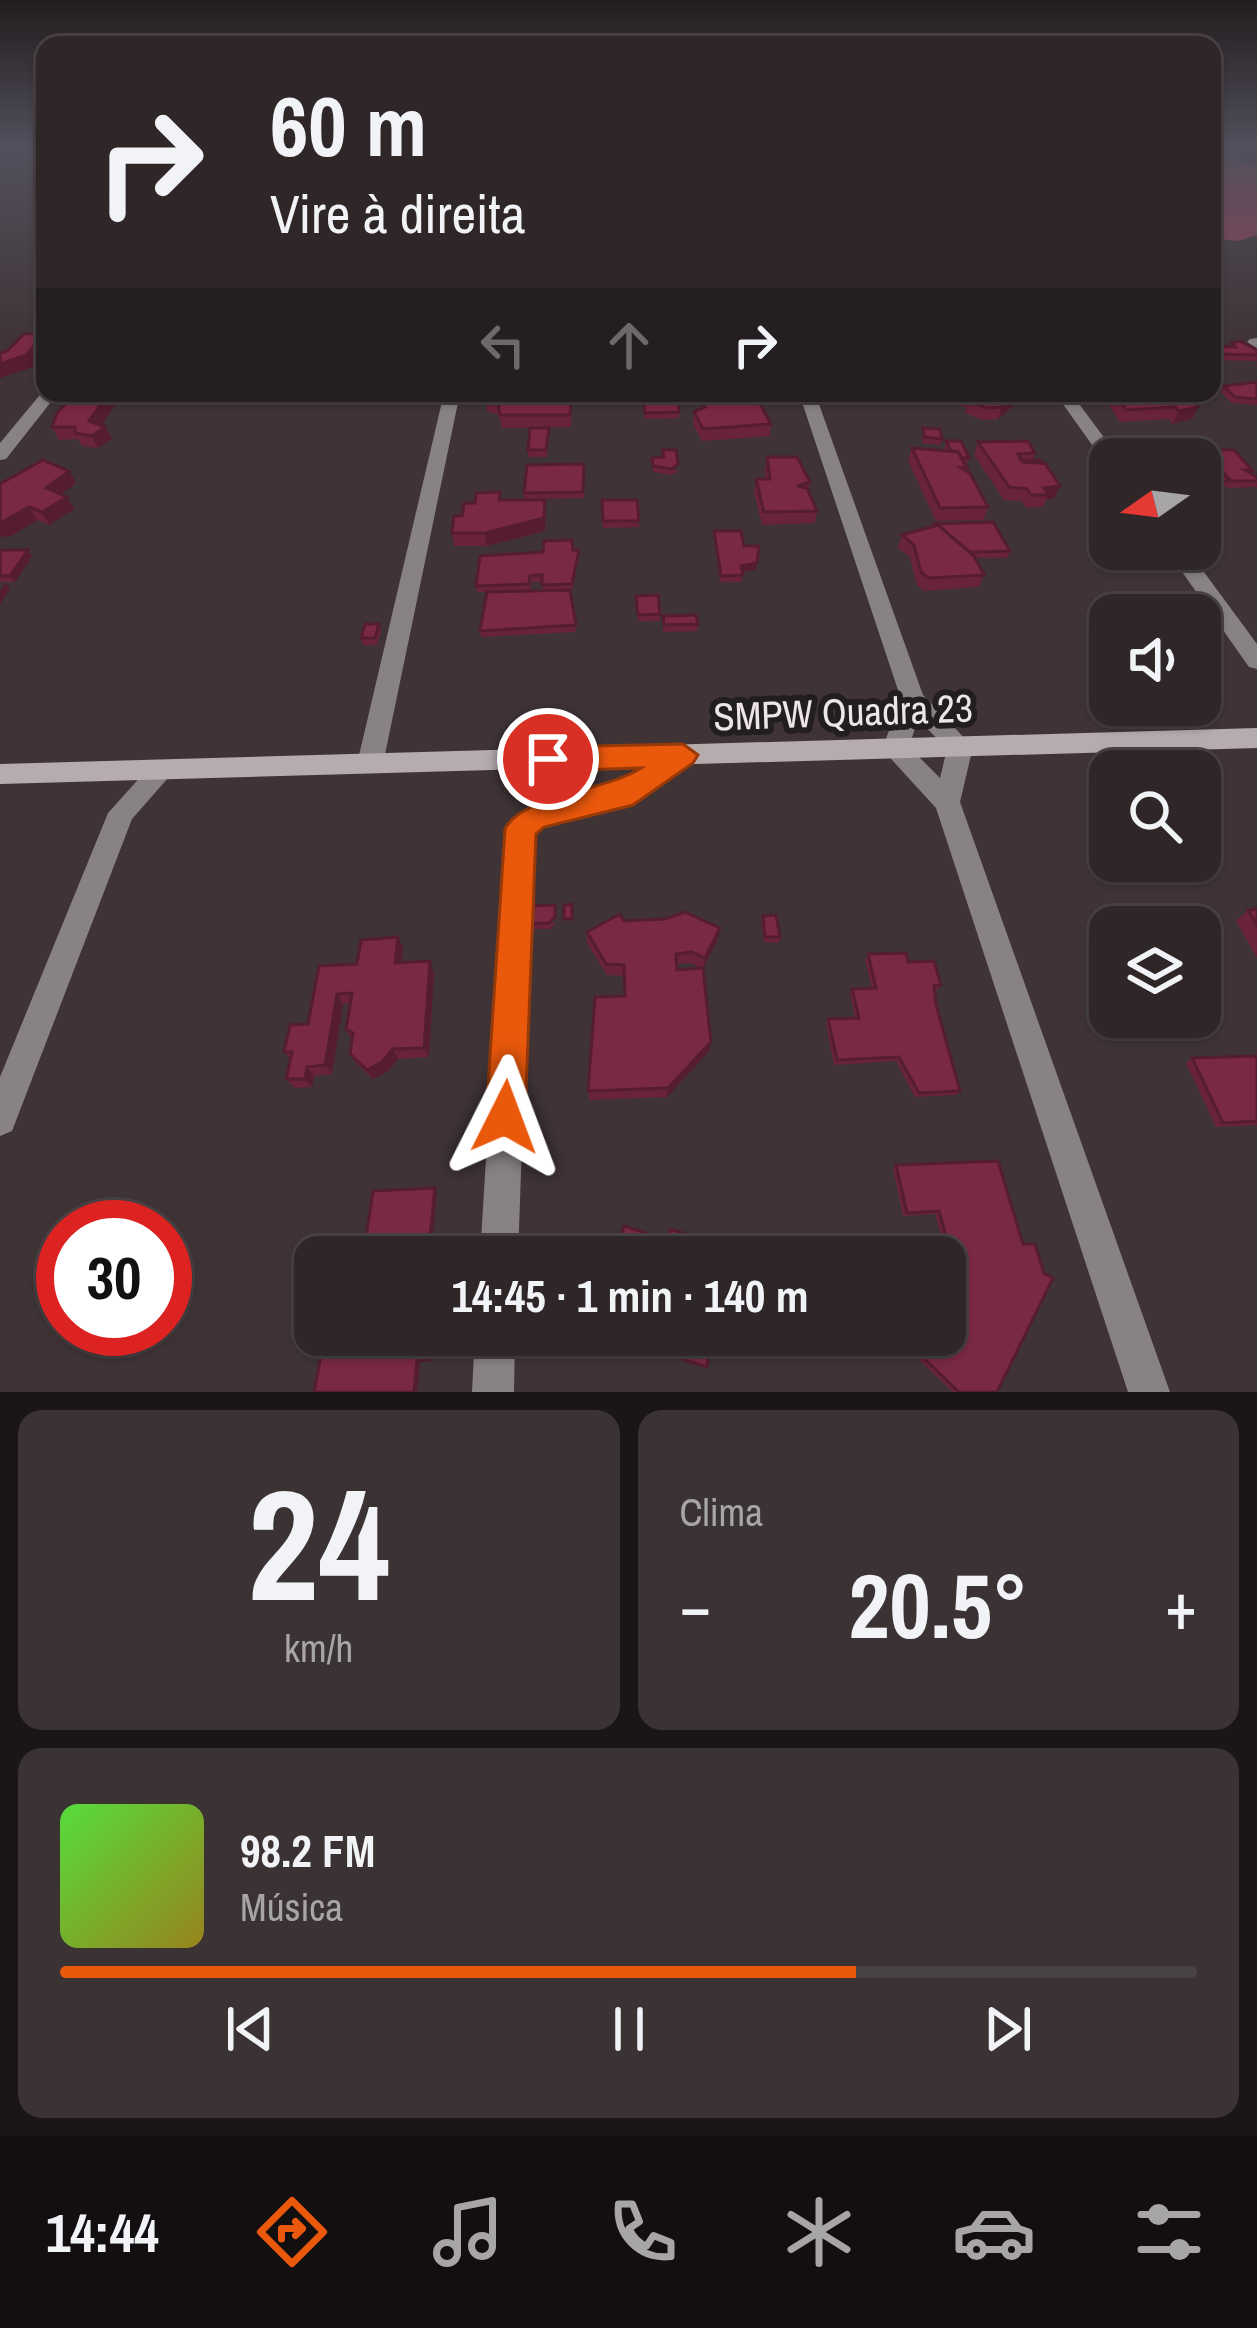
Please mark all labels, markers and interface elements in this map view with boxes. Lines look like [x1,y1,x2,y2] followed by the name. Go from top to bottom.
[270,69,427,182] text: 60 m
[72,84,228,240] icon: right
[270,177,525,250] text: Vire à direita
[470,312,536,378] icon: left
[596,312,662,378] icon: ahead
[722,312,788,378] icon: right
[1089,438,1221,570] north arrow
[1089,438,1221,1038] map controls
[1089,594,1221,726] button: sound
[712,681,974,743] street label: SMPW Quadra 23
[497,708,599,810] pin
[515,726,581,792] icon: arrive
[1089,750,1221,882] button: search
[1089,906,1221,1038] button: layers
[442,1054,568,1180] position arrow
[36,1200,192,1356] speed limit sign: 30
[452,1265,808,1326] text: 14:45 · 1 min · 140 m
[248,1439,390,1649] text: 24
[680,1486,763,1538] text: Clima
[848,1545,1028,1666] text: 20.5°
[680,1561,711,1650] text: −
[1165,1561,1197,1650] text: +
[284,1622,353,1674] text: km/h
[240,1820,375,1881] text: 98.2 FM
[240,1881,343,1933] text: Música
[217,1996,283,2062] icon: previous
[596,1996,662,2062] icon: pause
[975,1996,1041,2062] icon: next
[250,2190,334,2274] icon: directions
[426,2190,510,2274] icon: music
[601,2190,685,2274] icon: phone
[777,2190,861,2274] icon: climate
[952,2190,1036,2274] icon: car
[1127,2190,1211,2274] icon: filters
[46,2196,159,2269] text: 14:44

